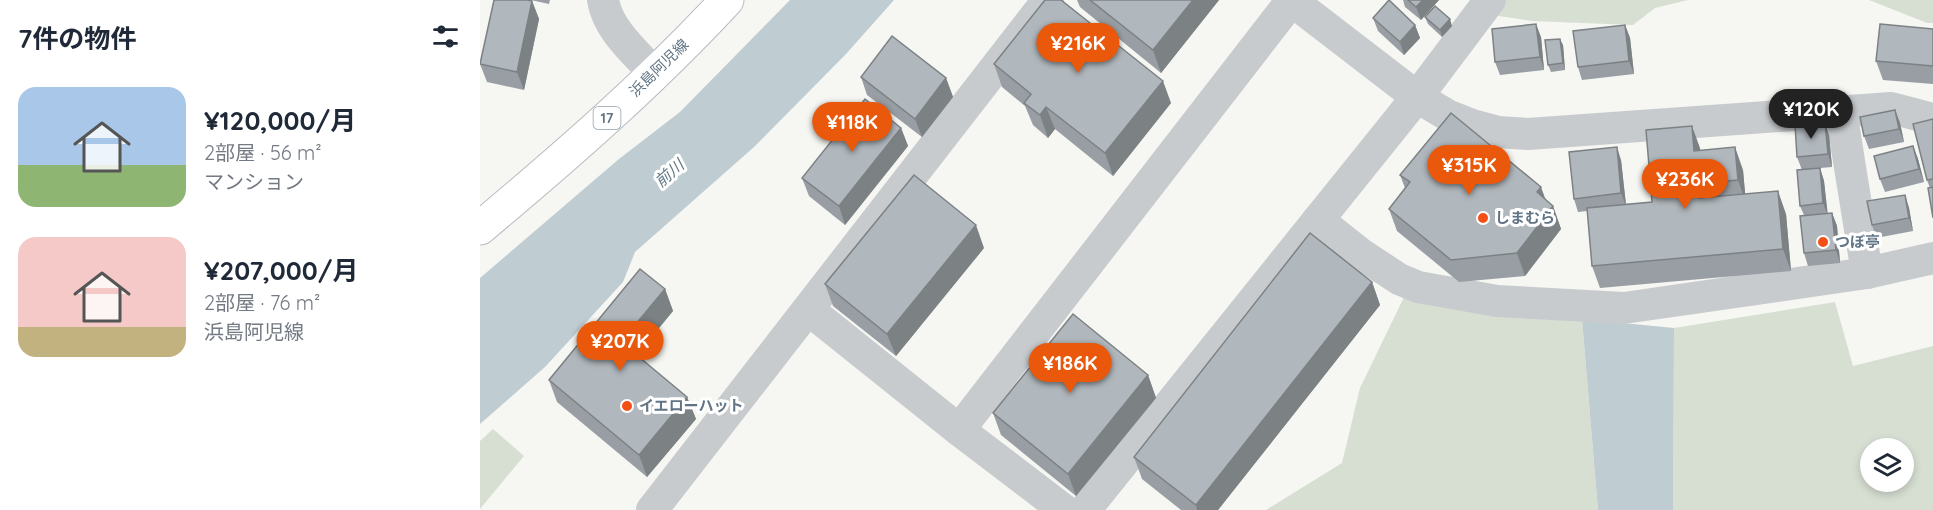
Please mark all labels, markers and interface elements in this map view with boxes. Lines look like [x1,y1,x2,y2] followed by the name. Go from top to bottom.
[429,20,462,53] icon: filters
[18,22,136,55] text: 7件の物件
[1036,23,1120,74] pin: ¥216K
[1050,30,1106,55] text: ¥216K
[625,35,692,101] street label: 浜島阿児線
[1769,89,1853,140] pin: ¥120K
[1783,96,1839,121] text: ¥120K
[810,102,894,153] pin: ¥118K
[204,104,356,137] text: ¥120,000/月
[594,107,620,129] road number: 17
[826,109,878,134] text: ¥118K
[66,111,138,183] icon: home
[204,140,322,165] text: 2部屋 · 56 m²
[1427,145,1511,196] pin: ¥315K
[1441,152,1497,177] text: ¥315K
[650,154,689,191] water label: 前川
[1643,159,1727,210] pin: ¥236K
[1656,166,1714,191] text: ¥236K
[204,169,304,194] text: マンション
[1495,208,1555,227] place label: しまむら
[1476,211,1490,225] marker: しまむら
[1835,232,1880,251] place label: つぼ亭
[1816,235,1830,249] marker: つぼ亭
[204,254,359,287] text: ¥207,000/月
[66,261,138,333] icon: home
[204,290,320,315] text: 2部屋 · 76 m²
[204,319,304,344] text: 浜島阿児線
[578,321,662,372] pin: ¥207K
[591,328,649,353] text: ¥207K
[1028,343,1112,394] pin: ¥186K
[1043,350,1097,375] text: ¥186K
[639,396,744,415] place label: イエローハット
[620,399,634,413] marker: イエローハット
[1860,438,1914,492] map controls
[1860,438,1914,492] button: layers

